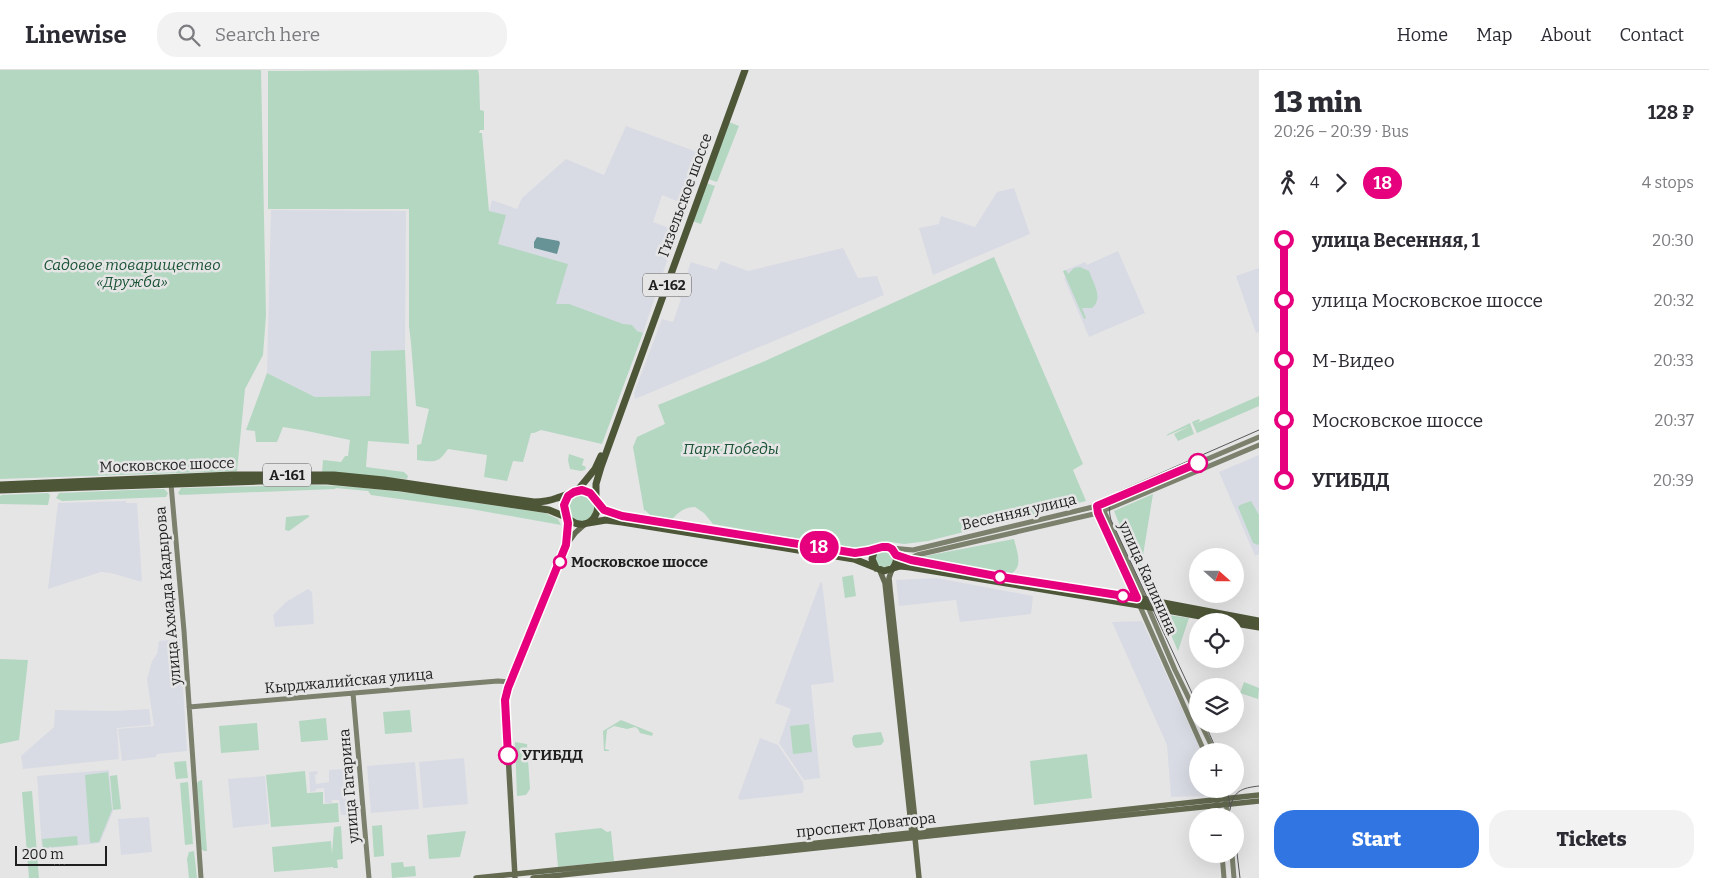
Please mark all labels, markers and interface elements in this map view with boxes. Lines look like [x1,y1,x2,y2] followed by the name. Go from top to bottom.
[157,12,507,57] search box
[25,21,127,49] text: Linewise
[175,21,203,49] icon: search
[215,23,320,46] text: Search here
[1397,24,1448,46] text: Home
[1476,24,1512,46] text: Map
[1540,24,1591,46] text: About
[1619,24,1684,46] text: Contact
[1274,86,1361,119] text: 13 min
[1648,101,1694,124] text: 128 ₽
[1274,122,1409,141] text: 20:26 – 20:39 · Bus
[654,131,716,259] street label: Гизельское шоссе
[1274,169,1302,197] icon: walk
[1327,169,1355,197] icon: forward
[1373,172,1392,194] text: 18
[1310,173,1319,192] text: 4
[1642,173,1694,192] text: 4 stops
[1312,229,1480,252] text: улица Весенняя, 1
[1652,231,1694,250] text: 20:30
[43,256,221,291] park label: Садовое товарищество «Дружба»
[643,274,691,296] road number: А-162
[1312,289,1543,312] text: улица Московское шоссе
[1654,291,1694,310] text: 20:32
[1312,349,1395,372] text: М-Видео
[1654,351,1694,370] text: 20:33
[1312,409,1483,432] text: Московское шоссе
[1655,411,1694,430] text: 20:37
[683,440,779,458] park label: Парк Победы
[1188,453,1208,473] unlabelled marker
[99,454,235,476] street label: Московское шоссе
[263,464,311,486] road number: А-161
[1312,469,1389,492] text: УГИБДД
[1653,471,1694,490] text: 20:39
[960,490,1078,534] street label: Весенняя улица
[151,506,185,687] street label: улица Ахмада Кадырова
[1114,517,1181,638] street label: улица Калинина
[796,531,842,563] line badge: 18
[810,536,828,558] text: 18
[1189,548,1244,602] north arrow
[1189,548,1244,863] map controls
[571,553,708,571] place label: Московское шоссе
[553,555,567,569] marker: Московское шоссе
[993,570,1007,584] unlabelled marker
[1116,589,1130,603] unlabelled marker
[1189,613,1244,668] button: locate
[264,665,434,697] street label: Кырджалийская улица
[1189,678,1244,733] button: layers
[335,728,363,845] street label: улица Гагарина
[1189,743,1244,798] button: +
[498,745,518,765] marker: УГИБДД
[522,746,583,764] place label: УГИБДД
[1189,808,1244,863] button: −
[795,809,937,841] street label: проспект Доватора
[1274,810,1479,868] button: Start
[1489,810,1694,868] button: Tickets
[15,843,108,866] scale bar
[22,846,64,863] text: 200 m

